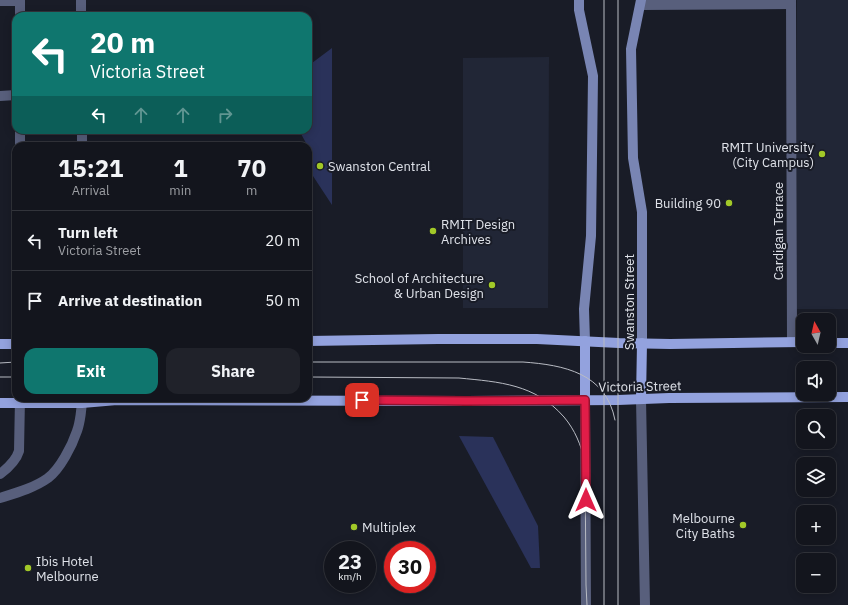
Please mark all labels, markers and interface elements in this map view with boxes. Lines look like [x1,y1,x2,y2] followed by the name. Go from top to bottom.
[90,24,155,61] text: 20 m
[24,28,76,80] icon: left
[90,60,205,83] text: Victoria Street
[88,104,110,126] icon: left
[130,104,152,126] icon: ahead
[172,104,194,126] icon: ahead
[214,104,236,126] icon: right
[721,139,814,171] place label: RMIT University (City Campus)
[817,149,827,159] marker: RMIT University (City Campus)
[58,152,123,184] text: 15:21
[173,152,188,184] text: 1
[237,152,266,184] text: 70
[328,158,431,175] place label: Swanston Central
[315,161,325,171] marker: Swanston Central
[72,182,110,199] text: Arrival
[169,182,191,199] text: min
[246,182,257,199] text: m
[770,182,787,280] street label: Cardigan Terrace
[655,195,721,212] place label: Building 90
[724,198,734,208] marker: Building 90
[441,216,515,248] place label: RMIT Design Archives
[58,223,118,242] text: Turn left
[428,226,438,236] marker: RMIT Design Archives
[24,230,46,252] icon: left
[265,231,300,250] text: 20 m
[58,242,141,259] text: Victoria Street
[621,254,638,350] street label: Swanston Street
[355,270,484,302] place label: School of Architecture & Urban Design
[487,280,497,290] marker: School of Architecture & Urban Design
[24,290,46,312] icon: arrive
[58,291,202,310] text: Arrive at destination
[265,291,300,310] text: 50 m
[796,313,836,353] north arrow
[796,313,836,593] map controls
[24,348,158,394] button: Exit
[166,348,300,394] button: Share
[796,361,836,401] button: sound
[598,377,682,396] street label: Victoria Street
[345,383,379,417] pin
[351,389,373,411] icon: arrive
[796,409,836,449] button: search
[796,457,836,497] button: layers
[565,479,607,521] position arrow
[796,505,836,545] button: +
[672,510,735,542] place label: Melbourne City Baths
[362,519,416,536] place label: Multiplex
[738,520,748,530] marker: Melbourne City Baths
[349,522,359,532] marker: Multiplex
[384,541,436,593] speed limit sign: 30
[338,548,362,575] text: 23
[36,553,99,585] place label: Ibis Hotel Melbourne
[796,553,836,593] button: −
[23,563,33,573] marker: Ibis Hotel Melbourne
[338,570,362,583] text: km/h

